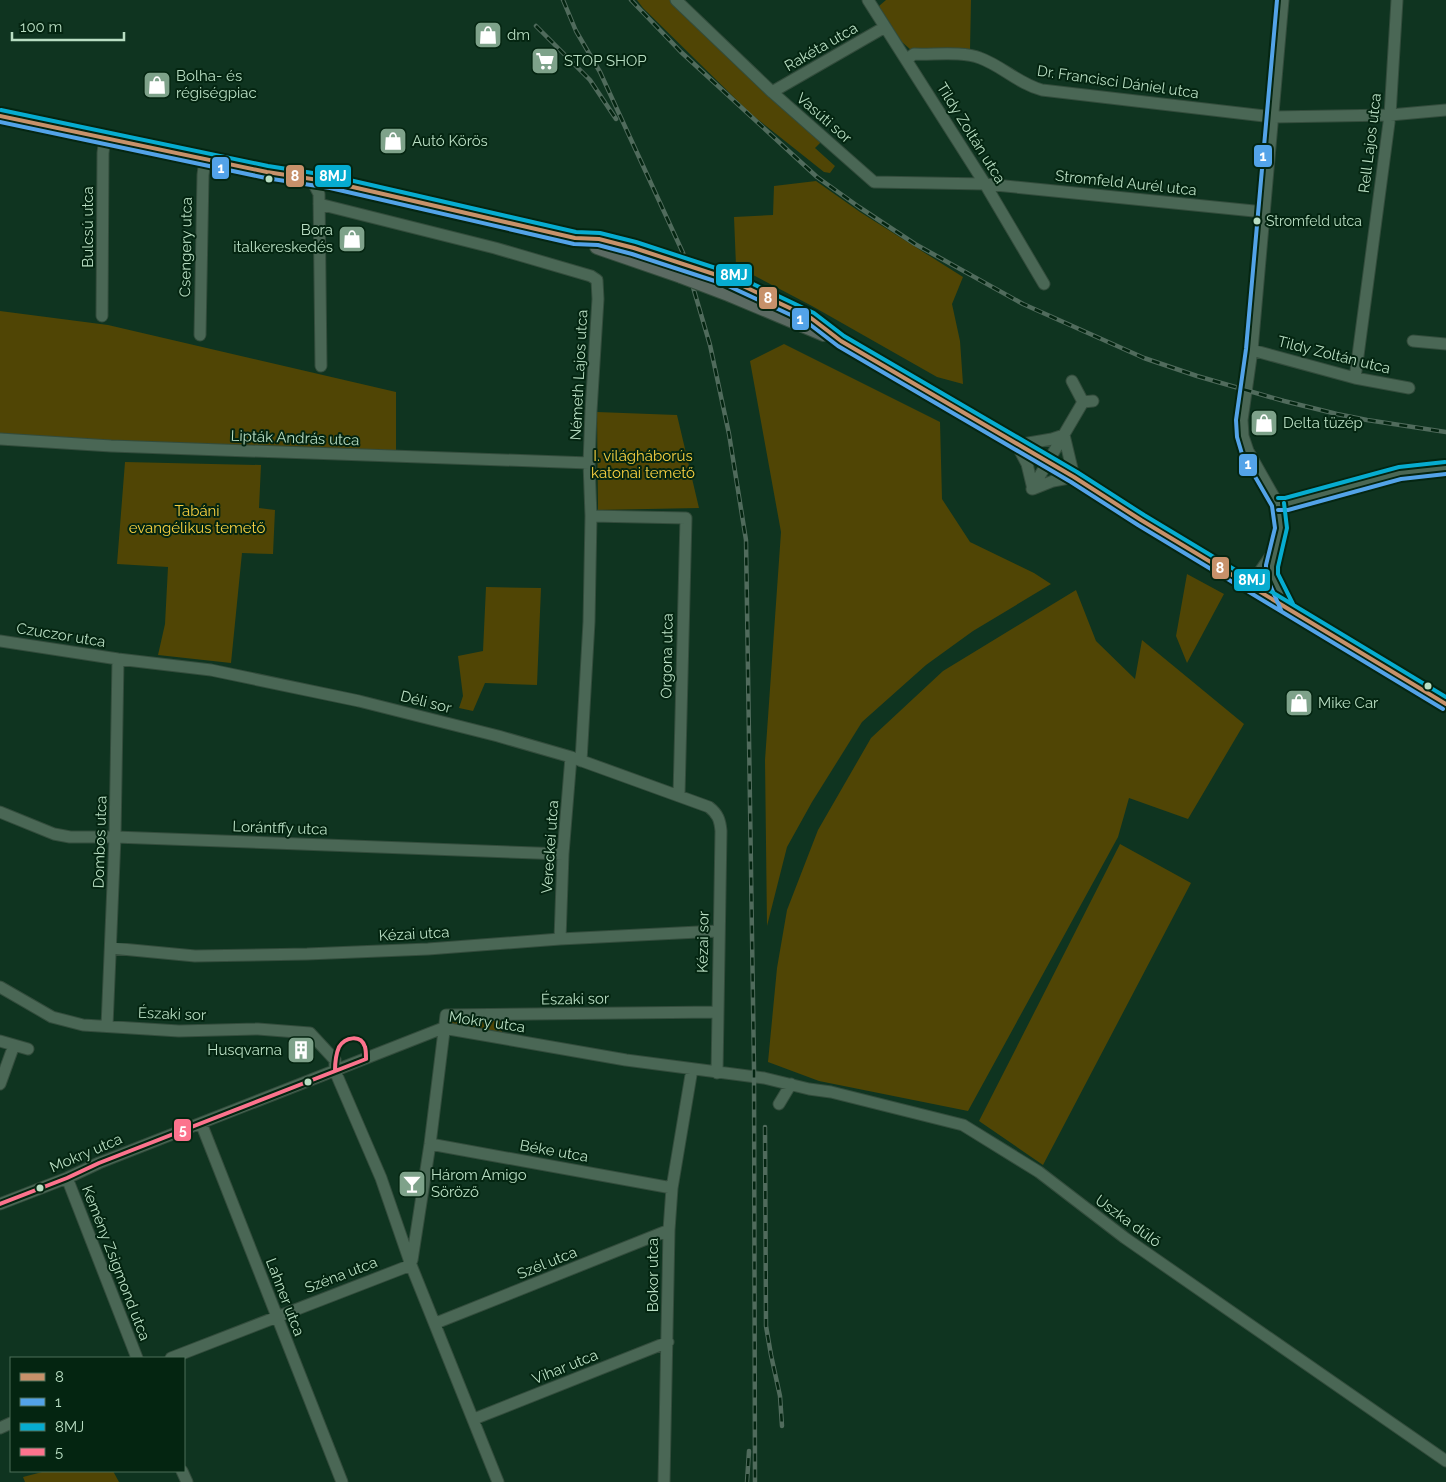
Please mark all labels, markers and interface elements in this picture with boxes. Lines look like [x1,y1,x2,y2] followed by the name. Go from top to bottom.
[12,10,125,42] scale bar
[20,18,62,36] text: 100 m
[781,19,861,75] street label: Rakéta utca
[473,20,503,50] shop icon: dm
[507,26,530,44] place label: dm
[530,46,560,76] supermarket icon: STOP SHOP
[564,52,647,70] place label: STOP SHOP
[1036,62,1200,102] street label: Dr. Francisci Dániel utca
[176,67,257,102] place label: Bolha- és régiségpiac
[142,70,172,100] shop icon: Bolha- és régiségpiac
[933,79,1009,187] street label: Tildy Zoltán utca
[793,89,856,147] street label: Vasúti sor
[1355,92,1385,194] street label: Rell Lajos utca
[378,126,408,156] shop icon: Autó Körös
[412,132,488,150] place label: Autó Körös
[1253,144,1273,168] line badge: 1
[1260,148,1267,164] text: 1
[211,156,230,180] line badge: 1
[218,160,225,176] text: 1
[285,164,305,188] line badge: 8
[314,164,352,188] line badge: 8MJ
[1054,167,1198,199] street label: Stromfeld Aurél utca
[291,168,299,184] text: 8
[319,168,347,184] text: 8MJ
[264,174,274,184] unlabelled marker
[79,186,97,268] street label: Bulcsú utca
[176,197,196,297] street label: Csengery utca
[1266,213,1362,229] place label: Stromfeld utca
[1252,216,1262,226] marker: Stromfeld utca
[233,221,333,256] place label: Bora italkereskedés
[337,224,367,254] shop icon: Bora italkereskedés
[715,263,753,287] line badge: 8MJ
[720,267,748,283] text: 8MJ
[758,286,778,310] line badge: 8
[764,290,772,306] text: 8
[791,307,810,331] line badge: 1
[567,309,591,441] street label: Németh Lajos utca
[797,311,804,327] text: 1
[1276,332,1392,378] street label: Tildy Zoltán utca
[1249,408,1279,438] shop icon: Delta tüzép
[1283,414,1363,432] place label: Delta tüzép
[230,427,360,449] street label: Lipták András utca
[591,447,695,482] park label: I. világháborús katonai temető
[1238,453,1258,477] line badge: 1
[1245,456,1252,472] text: 1
[129,502,265,537] park label: Tabáni evangélikus temető
[1211,556,1230,580] line badge: 8
[1216,560,1224,576] text: 8
[1233,568,1271,592] line badge: 8MJ
[1238,572,1266,588] text: 8MJ
[657,613,677,699] street label: Orgona utca
[15,619,107,651] street label: Czuczor utca
[1423,681,1433,691] unlabelled marker
[399,687,454,717] street label: Déli sor
[1284,688,1314,718] shop icon: Mike Car
[1318,694,1379,712] place label: Mike Car
[89,795,111,889] street label: Dombos utca
[538,800,562,894] street label: Vereckei utca
[232,817,328,839] street label: Lorántffy utca
[693,910,713,973] street label: Kézai sor
[378,923,450,945] street label: Kézai utca
[541,989,610,1009] street label: Északi sor
[138,1004,207,1024] street label: Északi sor
[448,1008,526,1036] street label: Mokry utca
[286,1035,316,1065] building icon: Husqvarna
[207,1041,282,1059] place label: Husqvarna
[303,1077,313,1087] unlabelled marker
[173,1118,192,1142] line badge: 5
[179,1122,187,1138] text: 5
[47,1130,125,1176] street label: Mokry utca
[518,1136,590,1166] street label: Béke utca
[431,1166,527,1201] place label: Három Amigo Söröző
[397,1169,427,1199] bar icon: Három Amigo Söröző
[35,1183,45,1193] unlabelled marker
[78,1183,154,1343] street label: Kemény Zsigmond utca
[1092,1191,1164,1251] street label: Uszka dűlő
[644,1238,662,1312] street label: Bokor utca
[515,1243,579,1283] street label: Szél utca
[302,1253,380,1297] street label: Széna utca
[262,1255,308,1339] street label: Lahner utca
[529,1346,601,1388] street label: Vihar utca
[10,1357,185,1472] legend
[55,1368,64,1386] text: 8
[55,1393,62,1411] text: 1
[55,1418,84,1436] text: 8MJ
[55,1443,63,1461] text: 5

